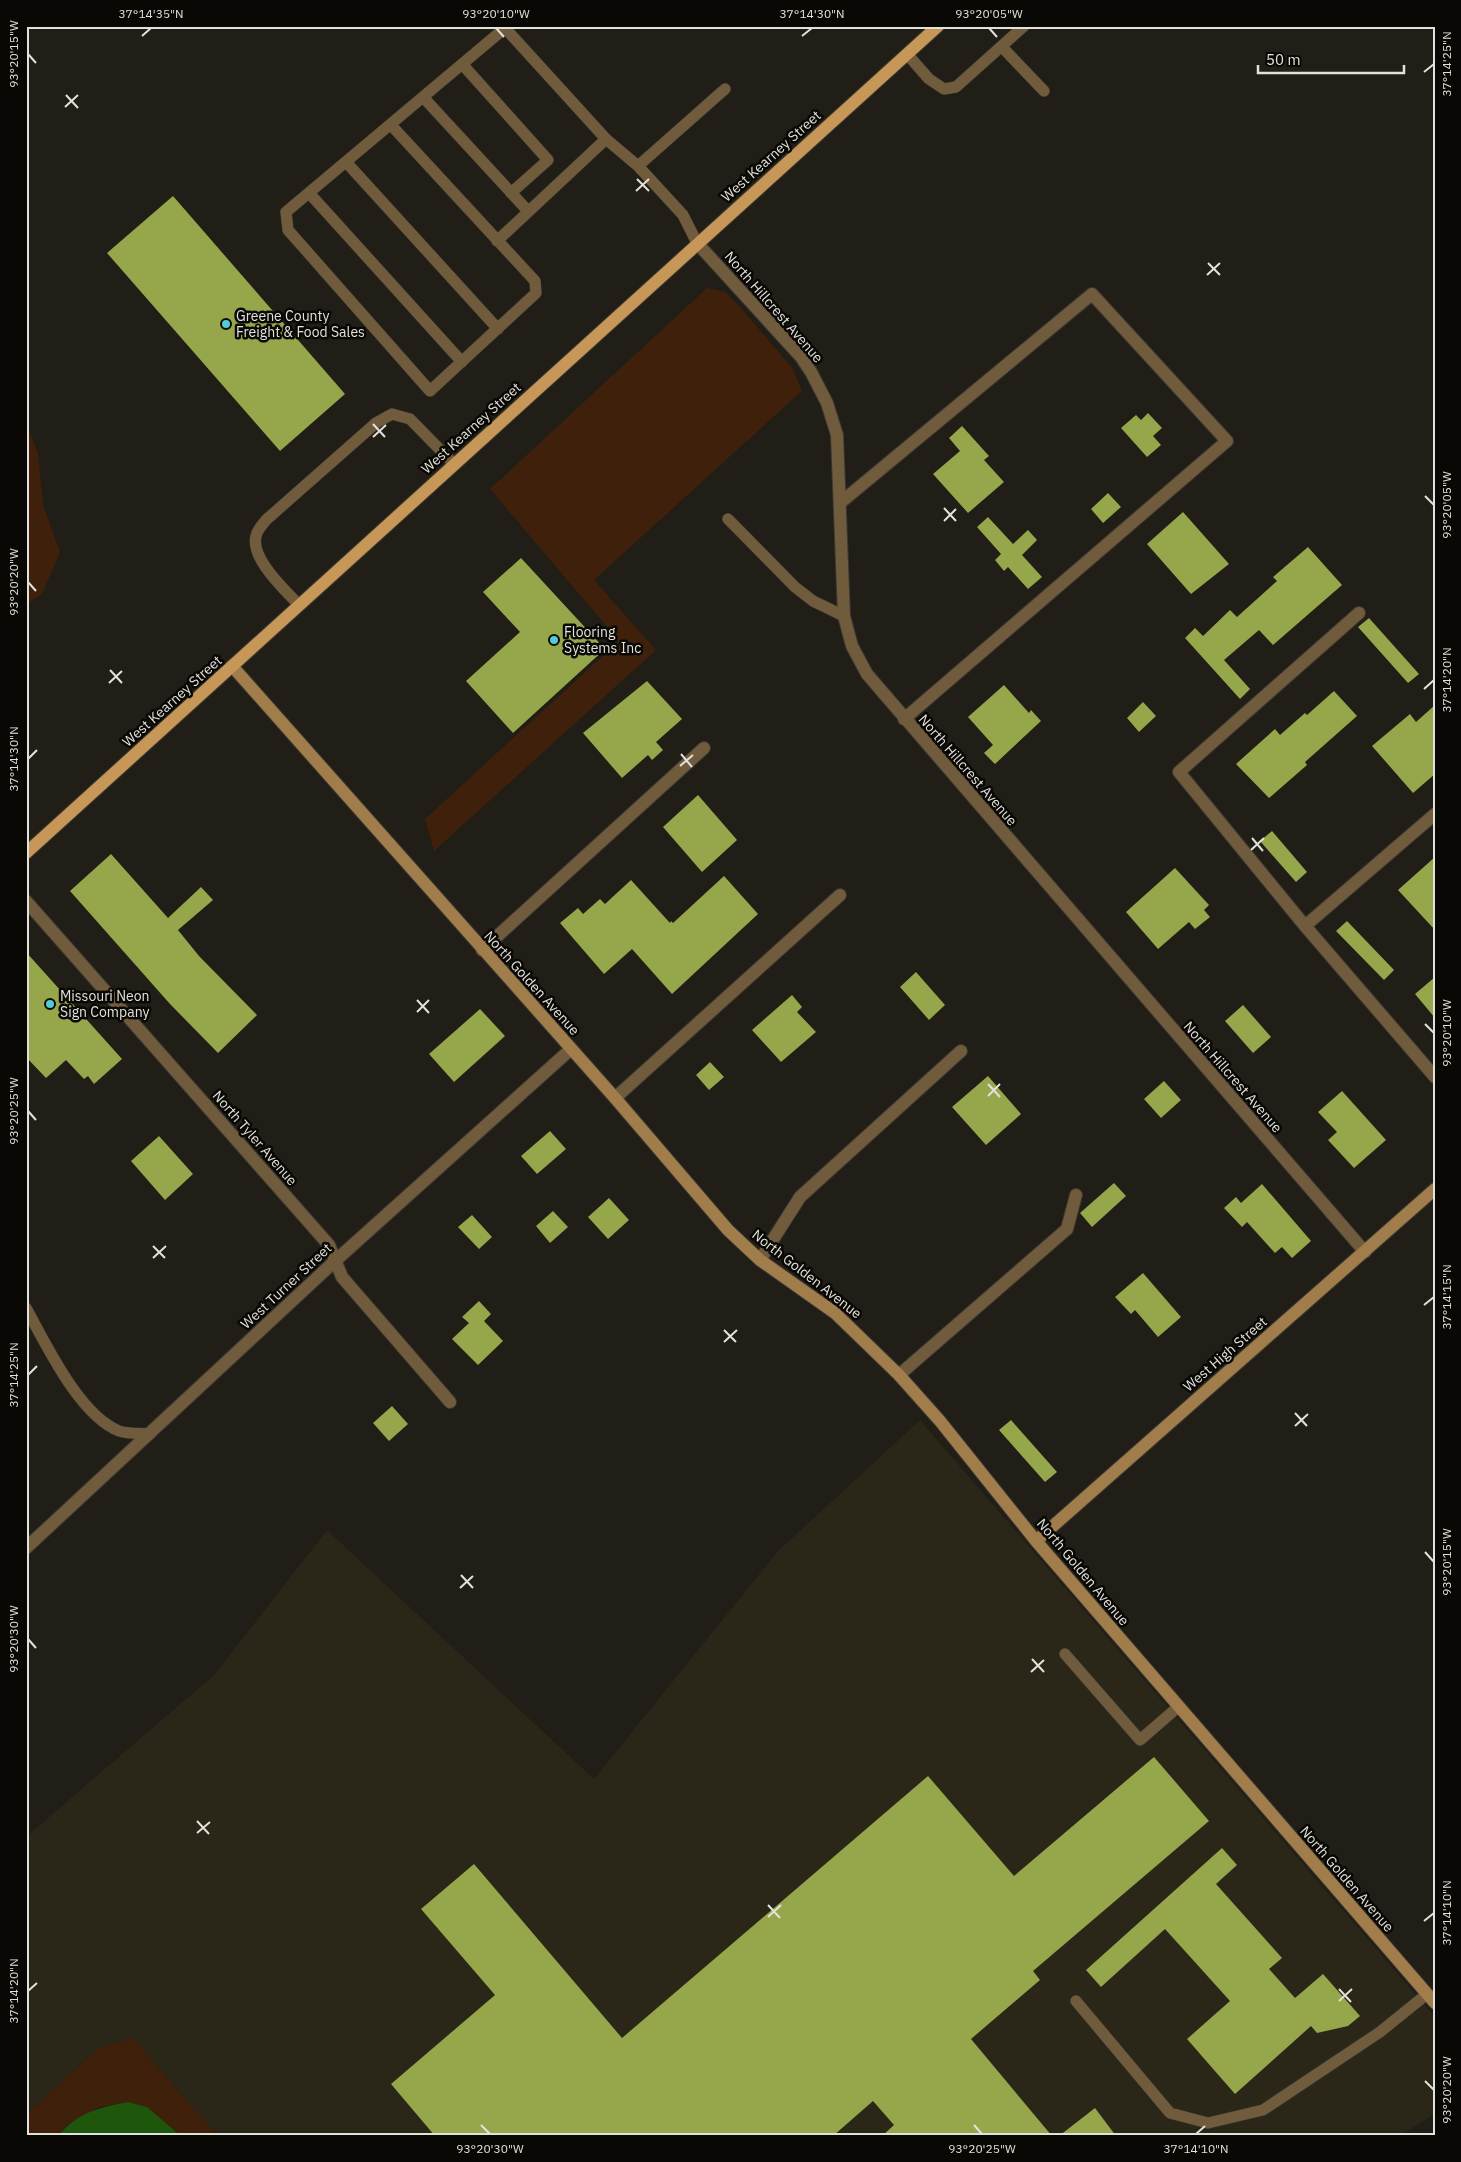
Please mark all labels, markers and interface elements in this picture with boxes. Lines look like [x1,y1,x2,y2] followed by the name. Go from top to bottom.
[118,6,184,21] text: 37°14'35"N
[462,6,530,21] text: 93°20'10"W
[779,6,845,21] text: 37°14'30"N
[955,6,1023,21] text: 93°20'05"W
[6,20,21,88] text: 93°20'15"W
[1439,31,1454,97] text: 37°14'25"N
[1258,42,1405,74] scale bar
[1266,50,1301,69] text: 50 m
[717,106,825,206] street label: West Kearney Street
[721,248,827,367] street label: North Hillcrest Avenue
[236,307,365,341] place label: Greene County Freight & Food Sales
[220,318,232,330] marker: Greene County Freight & Food Sales
[417,378,525,478] street label: West Kearney Street
[1439,471,1454,539] text: 93°20'05"W
[6,548,21,616] text: 93°20'20"W
[564,623,641,657] place label: Flooring Systems Inc
[548,634,560,646] marker: Flooring Systems Inc
[1439,647,1454,713] text: 37°14'20"N
[118,651,226,751] street label: West Kearney Street
[915,711,1021,830] street label: North Hillcrest Avenue
[6,726,21,792] text: 37°14'30"N
[480,927,584,1039] street label: North Golden Avenue
[60,987,150,1021] place label: Missouri Neon Sign Company
[44,998,56,1010] marker: Missouri Neon Sign Company
[1439,999,1454,1067] text: 93°20'10"W
[1180,1018,1286,1137] street label: North Hillcrest Avenue
[6,1077,21,1145] text: 93°20'25"W
[209,1087,301,1190] street label: North Tyler Avenue
[749,1226,866,1323] street label: North Golden Avenue
[237,1239,335,1333] street label: West Turner Street
[1439,1264,1454,1330] text: 37°14'15"N
[1179,1313,1271,1395] street label: West High Street
[6,1342,21,1408] text: 37°14'25"N
[1033,1515,1133,1629] street label: North Golden Avenue
[1439,1528,1454,1596] text: 93°20'15"W
[6,1605,21,1673] text: 93°20'30"W
[1296,1822,1398,1936] street label: North Golden Avenue
[1439,1880,1454,1946] text: 37°14'10"N
[6,1958,21,2024] text: 37°14'20"N
[1439,2056,1454,2124] text: 93°20'20"W
[456,2141,524,2156] text: 93°20'30"W
[948,2141,1016,2156] text: 93°20'25"W
[1163,2141,1229,2156] text: 37°14'10"N

